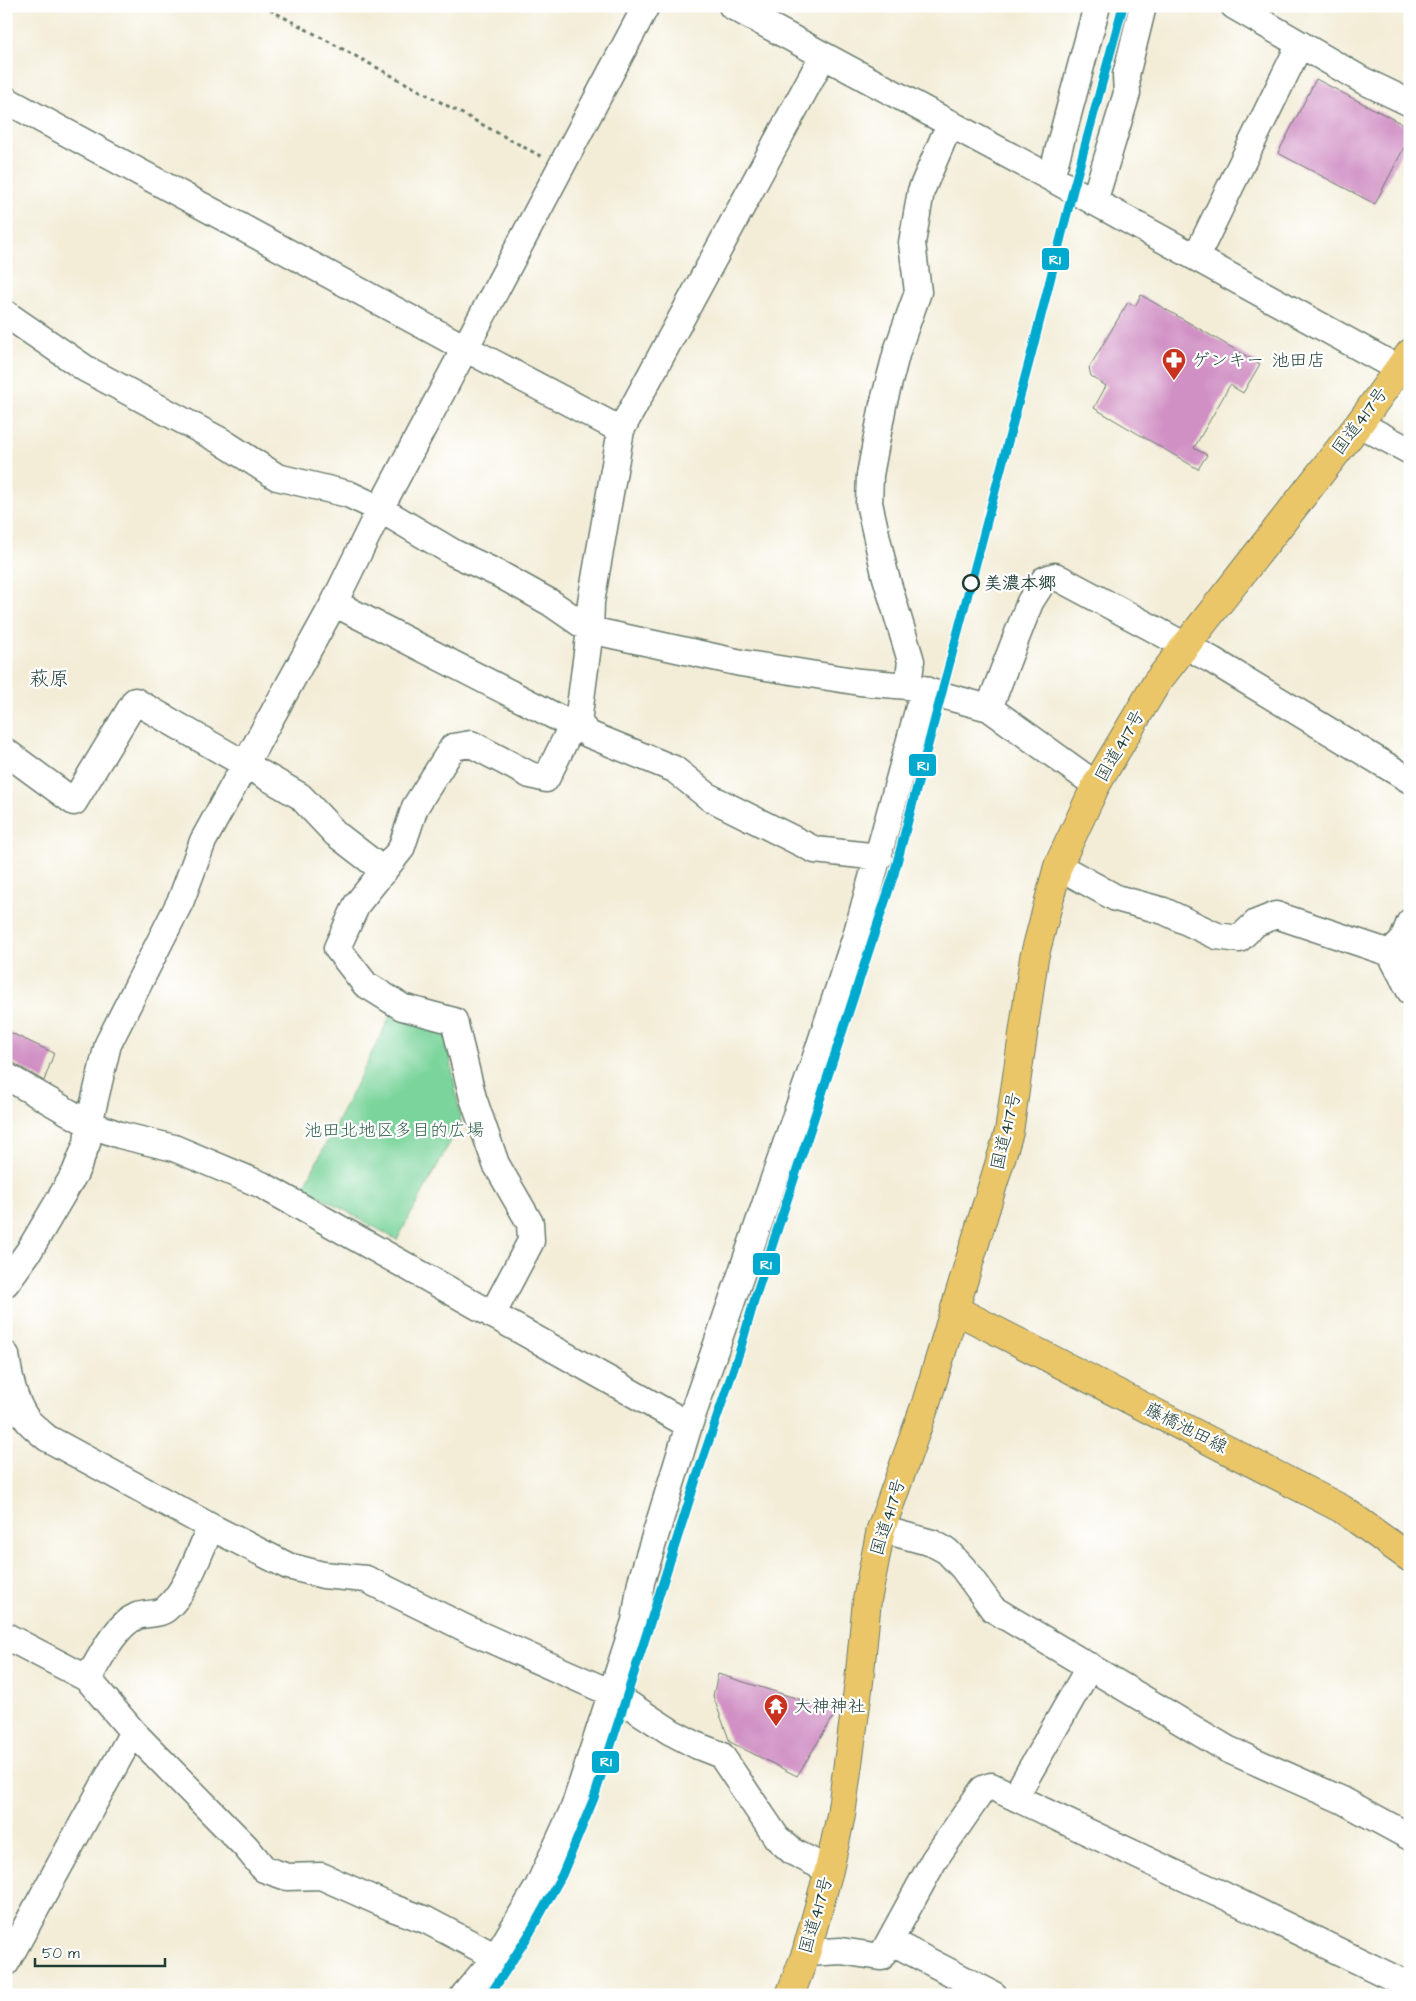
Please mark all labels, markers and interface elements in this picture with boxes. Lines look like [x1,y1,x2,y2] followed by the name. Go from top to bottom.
[1041,247,1070,271] line badge: R1
[1049,250,1061,270] text: R1
[1161,347,1187,381] pharmacy icon: ゲンキー 池田店
[1192,348,1325,373] place label: ゲンキー 池田店
[1326,382,1394,460] street label: 国道417号
[984,571,1056,596] place label: 美濃本郷
[962,574,980,592] marker: 美濃本郷
[29,665,69,693] district label: 萩原
[1089,705,1151,787] street label: 国道417号
[908,753,937,777] line badge: R1
[917,756,929,776] text: R1
[985,1089,1027,1173] street label: 国道417号
[304,1118,484,1143] park label: 池田北地区多目的広場
[752,1252,781,1276] line badge: R1
[760,1255,772,1275] text: R1
[1140,1396,1232,1460] street label: 藤橋池田線
[864,1475,912,1559] street label: 国道417号
[763,1693,789,1727] temple icon: 大神神社
[794,1694,866,1719] place label: 大神神社
[591,1750,620,1774] line badge: R1
[600,1752,612,1772] text: R1
[793,1873,839,1957] street label: 国道417号
[35,1936,165,1968] scale bar
[42,1943,80,1964] text: 50 m

